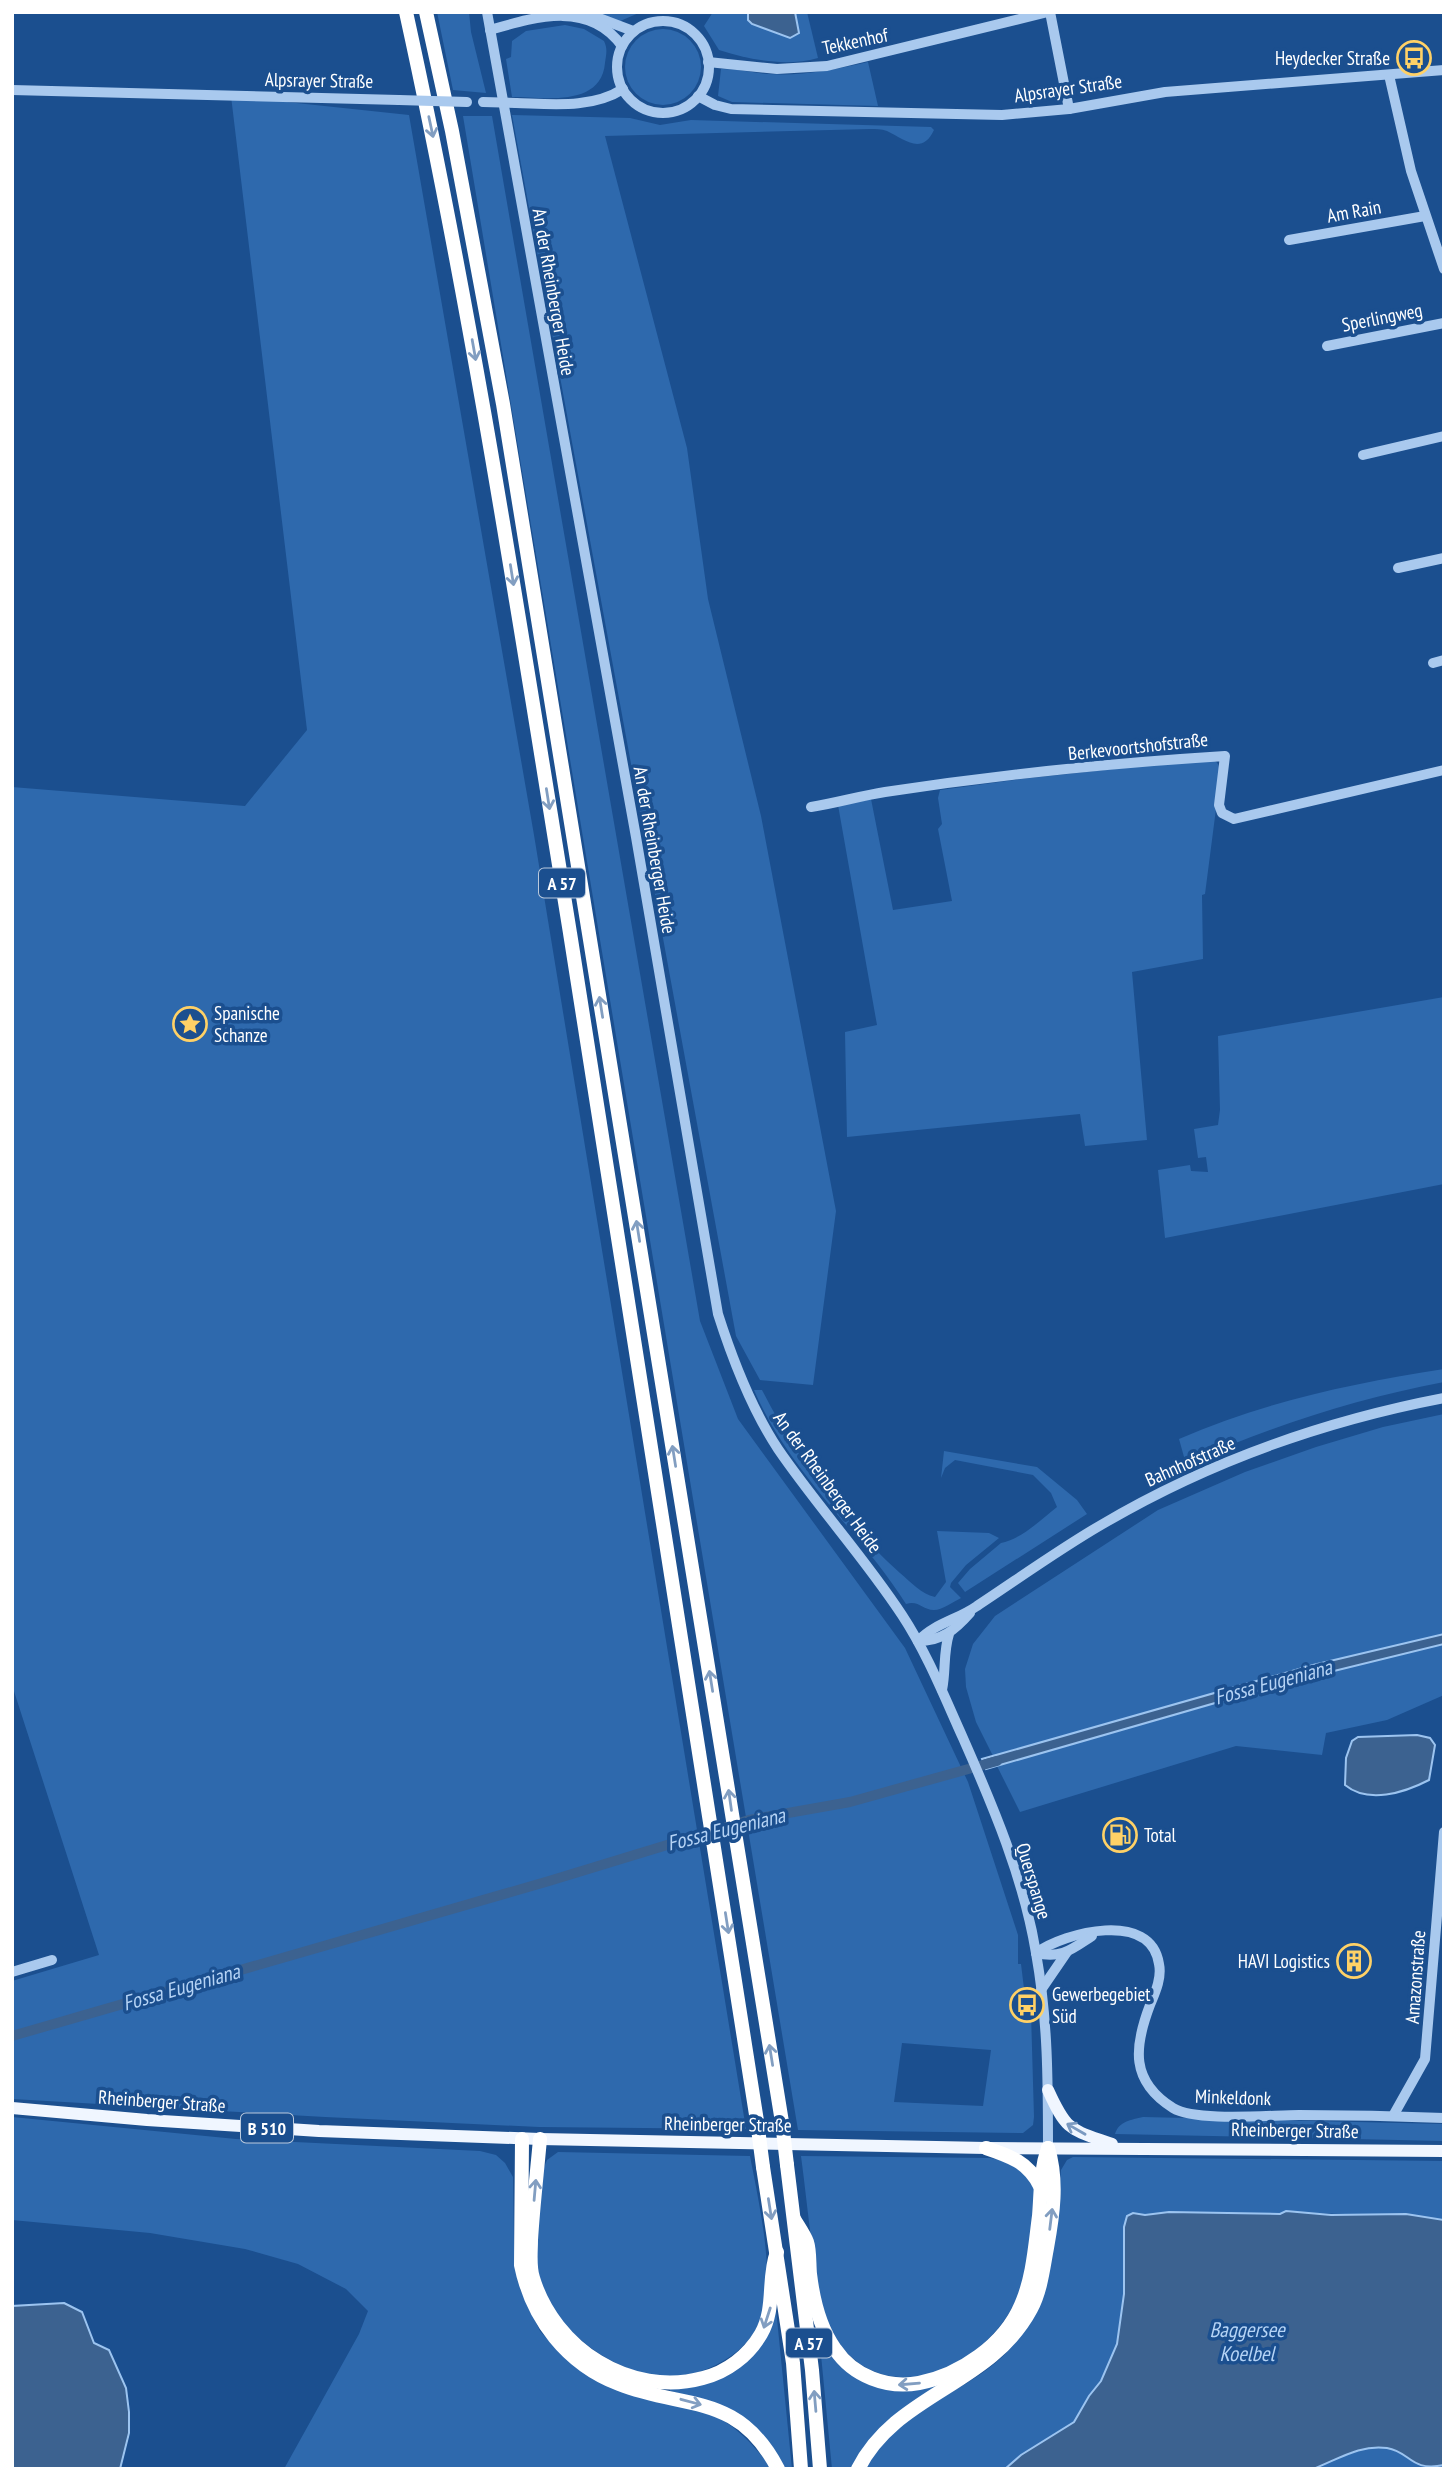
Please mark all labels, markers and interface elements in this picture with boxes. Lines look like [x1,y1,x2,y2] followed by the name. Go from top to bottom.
[820,22,891,60] street label: Tekkenhof
[1395,39,1433,77] bus stop icon: Heydecker Straße
[1275,46,1390,70] place label: Heydecker Straße
[265,67,374,93] street label: Alpsrayer Straße
[1013,69,1123,107] street label: Alpsrayer Straße
[424,115,438,138] one-way arrow
[1325,194,1383,228] street label: Am Rain
[527,207,581,378] street label: An der Rheinberger Heide
[1340,297,1424,337] street label: Sperlingweg
[467,338,481,361] one-way arrow
[506,563,519,586] one-way arrow
[1067,727,1209,765] street label: Berkevoortshofstraße
[628,765,682,936] street label: An der Rheinberger Heide
[542,787,555,810] one-way arrow
[539,868,585,898] road number: A 57
[594,996,607,1019] one-way arrow
[214,1001,280,1047] place label: Spanische Schanze
[171,1005,209,1043] place icon: Spanische Schanze
[631,1221,644,1243] one-way arrow
[769,1406,888,1558] street label: An der Rheinberger Heide
[1141,1430,1239,1492] street label: Bahnhofstraße
[667,1445,680,1468] one-way arrow
[1211,1653,1336,1711] water label: Fossa Eugeniana
[704,1670,717,1692] one-way arrow
[723,1789,736,1812] one-way arrow
[664,1801,789,1857] water label: Fossa Eugeniana
[1101,1816,1139,1854] fuel station icon: Total
[1144,1823,1177,1847] place label: Total
[1011,1840,1057,1922] street label: Querspange
[720,1912,733,1934] one-way arrow
[1400,1929,1430,2025] street label: Amazonstraße
[1335,1942,1373,1980] building icon: HAVI Logistics
[1238,1949,1330,1973] place label: HAVI Logistics
[119,1957,244,2017] water label: Fossa Eugeniana
[1052,1982,1151,2028] place label: Gewerbegebiet Süd
[1008,1986,1046,2024] bus stop icon: Gewerbegebiet Süd
[764,2044,777,2067] one-way arrow
[1195,2084,1272,2110] street label: Minkeldonk
[97,2085,227,2117] street label: Rheinberger Straße
[664,2111,792,2137] street label: Rheinberger Straße
[241,2114,293,2142] road number: B 510
[1231,2117,1359,2143] street label: Rheinberger Straße
[1066,2122,1086,2136] one-way arrow
[529,2179,542,2202] one-way arrow
[764,2198,777,2220] one-way arrow
[1044,2208,1057,2231] one-way arrow
[759,2307,772,2329] one-way arrow
[1209,2316,1286,2367] water label: Baggersee Koelbel
[786,2328,832,2358] road number: A 57
[898,2378,921,2391] one-way arrow
[808,2390,821,2413] one-way arrow
[679,2396,702,2409] one-way arrow

